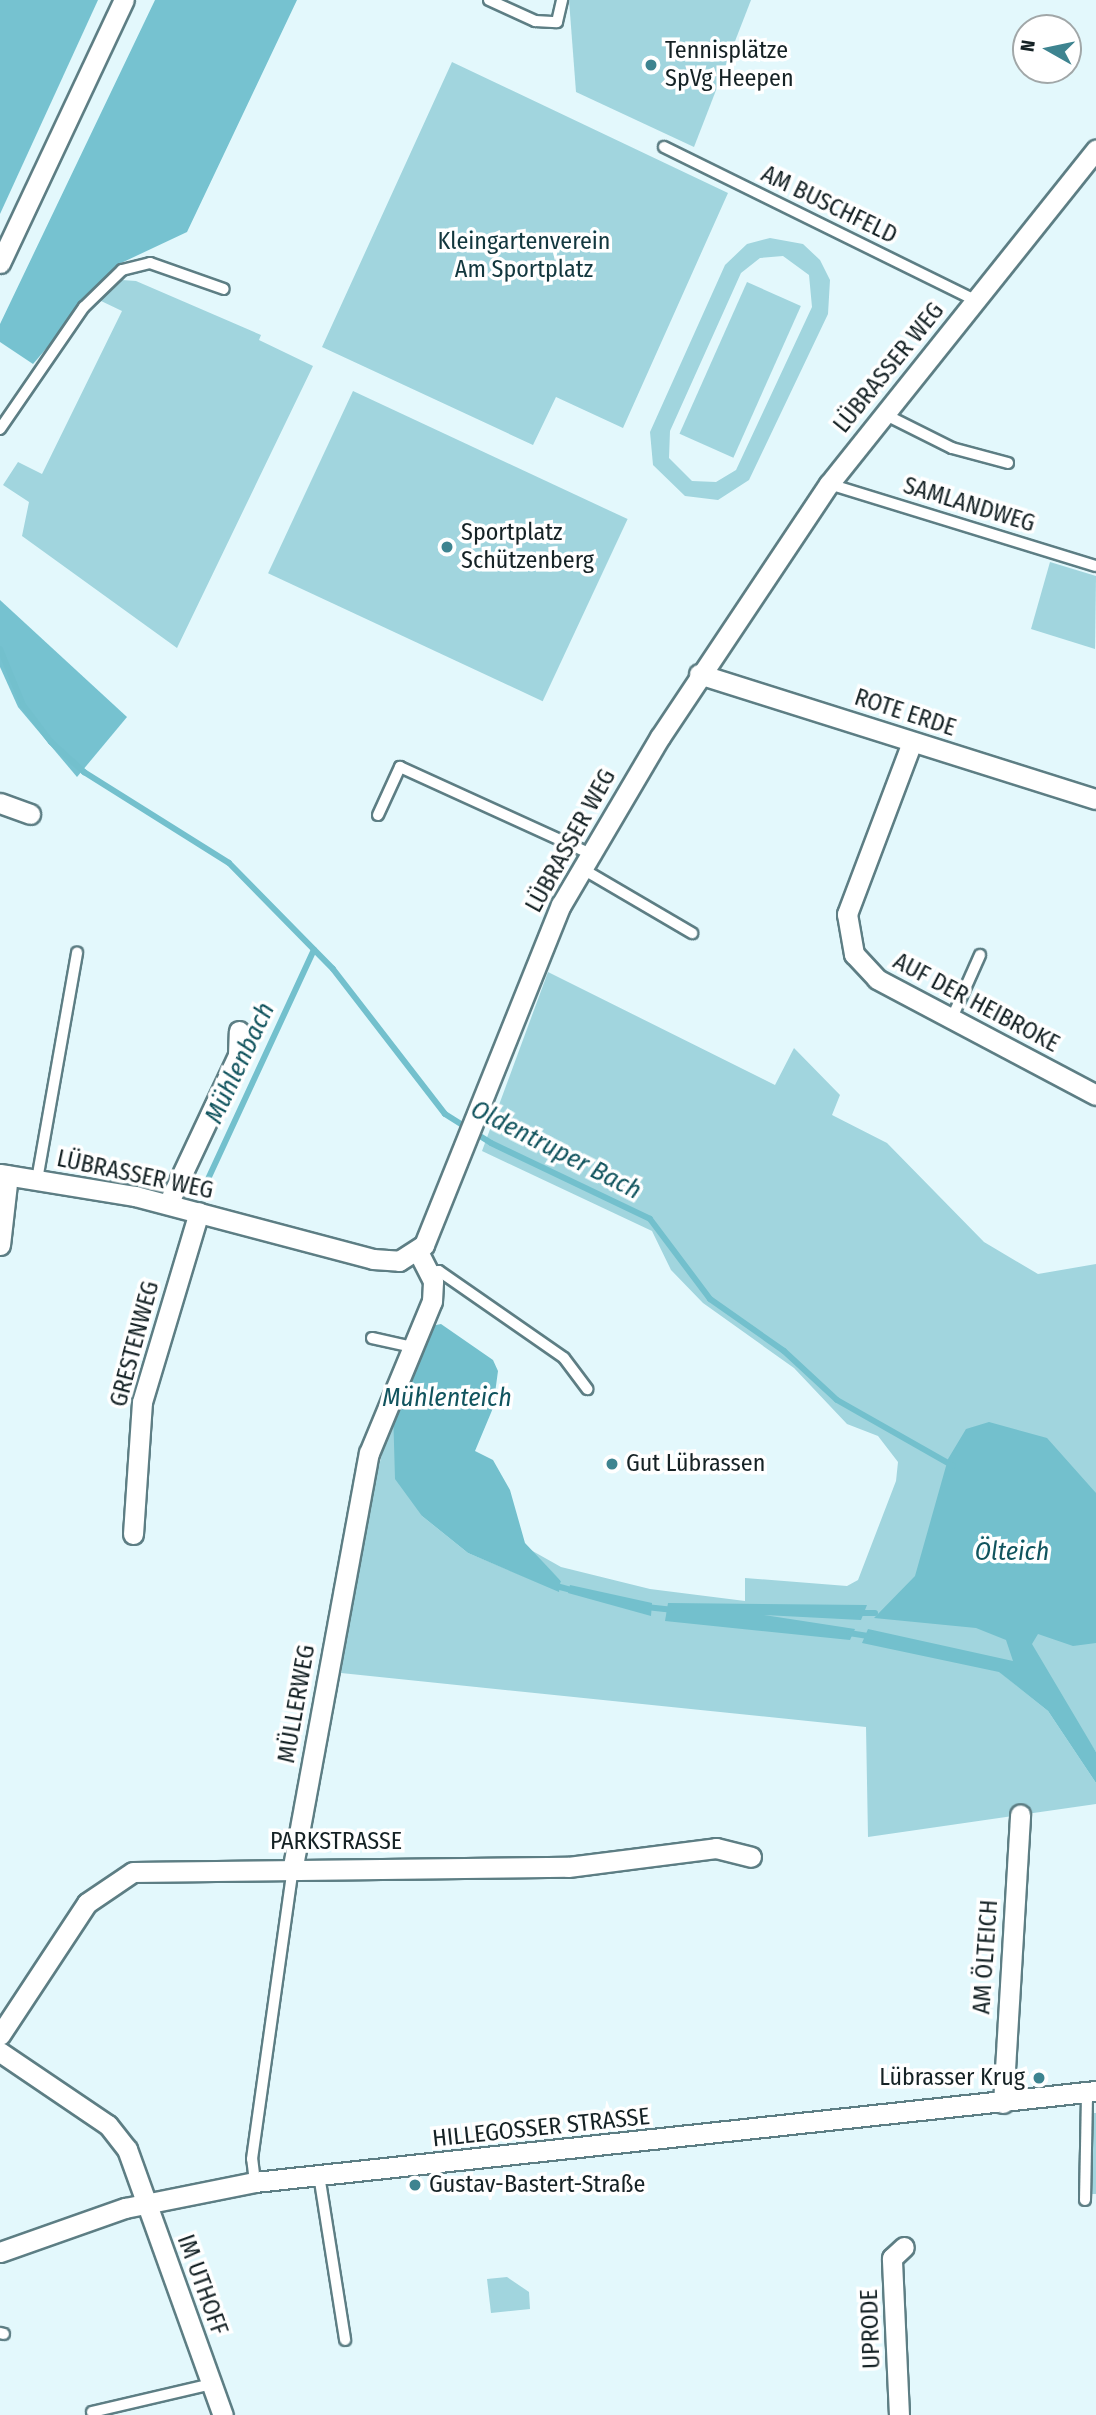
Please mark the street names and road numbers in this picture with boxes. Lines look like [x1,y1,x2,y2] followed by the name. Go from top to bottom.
[756,160,902,250] street label: AM BUSCHFELD
[828,297,950,439] street label: LÜBRASSER WEG
[900,471,1038,539] street label: SAMLANDWEG
[851,683,959,743] street label: ROTE ERDE
[520,764,622,918] street label: LÜBRASSER WEG
[888,947,1064,1059] street label: AUF DER HEIBROKE
[54,1144,216,1206] street label: LÜBRASSER WEG
[104,1278,166,1410] street label: GRESTENWEG
[272,1643,322,1765] street label: MÜLLERWEG
[270,1828,402,1856] street label: PARKSTRASSE
[968,1899,1004,2015] street label: AM ÖLTEICH
[431,2102,651,2154] street label: HILLEGOSSER STRASSE
[171,2231,233,2339] street label: IM UTHOFF
[855,2289,887,2369] street label: UPRODE

